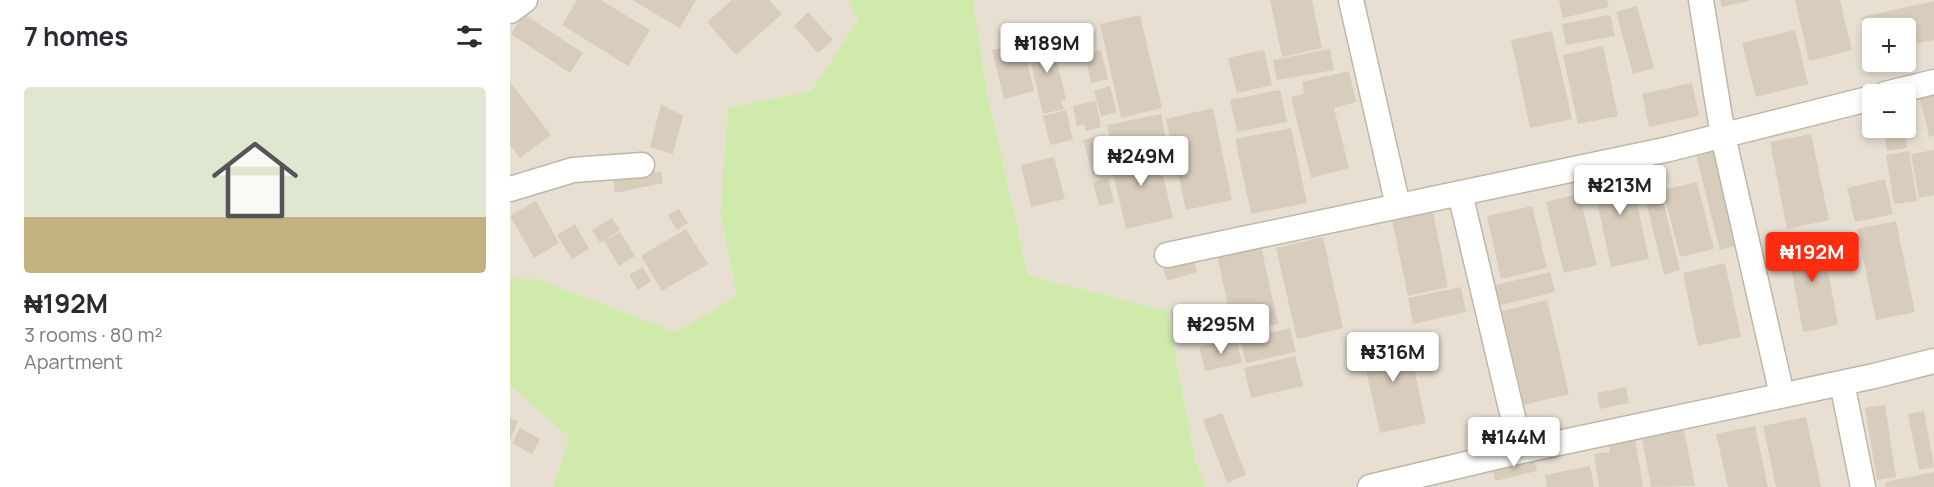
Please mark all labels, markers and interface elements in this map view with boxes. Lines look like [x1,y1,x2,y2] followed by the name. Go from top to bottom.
[24,18,128,54] text: 7 homes
[1862,18,1916,138] map controls
[1862,18,1916,72] button: +
[453,20,486,53] icon: filters
[1005,23,1089,74] pin: ₦189M
[1015,29,1079,56] text: ₦189M
[1862,84,1916,138] button: −
[201,126,309,234] icon: home
[1099,136,1183,187] pin: ₦249M
[1107,142,1175,169] text: ₦249M
[1578,165,1662,216] pin: ₦213M
[1588,171,1652,198] text: ₦213M
[1770,232,1854,283] pin: ₦192M
[1780,238,1844,265] text: ₦192M
[24,285,108,321] text: ₦192M
[1179,304,1263,355] pin: ₦295M
[1187,310,1255,337] text: ₦295M
[24,321,163,348] text: 3 rooms · 80 m²
[1351,332,1435,383] pin: ₦316M
[1361,338,1425,365] text: ₦316M
[24,348,123,375] text: Apartment
[1472,417,1556,468] pin: ₦144M
[1482,423,1546,450] text: ₦144M

